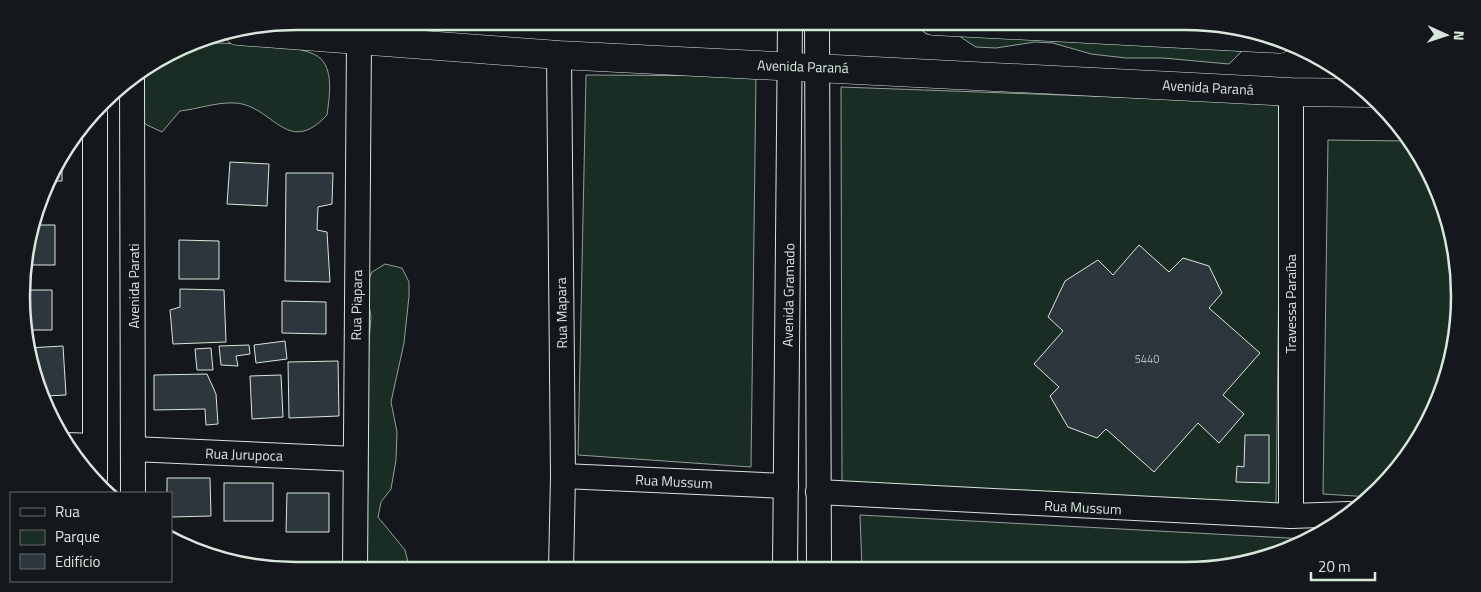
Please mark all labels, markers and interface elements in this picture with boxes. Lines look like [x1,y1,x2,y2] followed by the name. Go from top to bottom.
[1421,10,1471,60] north arrow
[1449,30,1470,41] text: N
[757,54,849,78] street label: Avenida Paraná
[1162,74,1254,100] street label: Avenida Paraná
[777,243,799,347] street label: Avenida Gramado
[123,244,144,328] street label: Avenida Parati
[1280,254,1301,354] street label: Travessa Paraíba
[345,269,367,341] street label: Rua Piapara
[550,277,572,349] street label: Rua Mapara
[1135,351,1159,367] house number: 5440
[205,442,283,466] street label: Rua Jurupoca
[635,468,713,494] street label: Rua Mussum
[10,492,172,582] legend
[1044,494,1122,520] street label: Rua Mussum
[55,500,80,523] text: Rua
[55,525,100,548] text: Parque
[55,550,100,573] text: Edifício
[1311,550,1375,582] scale bar
[1318,555,1351,578] text: 20 m

